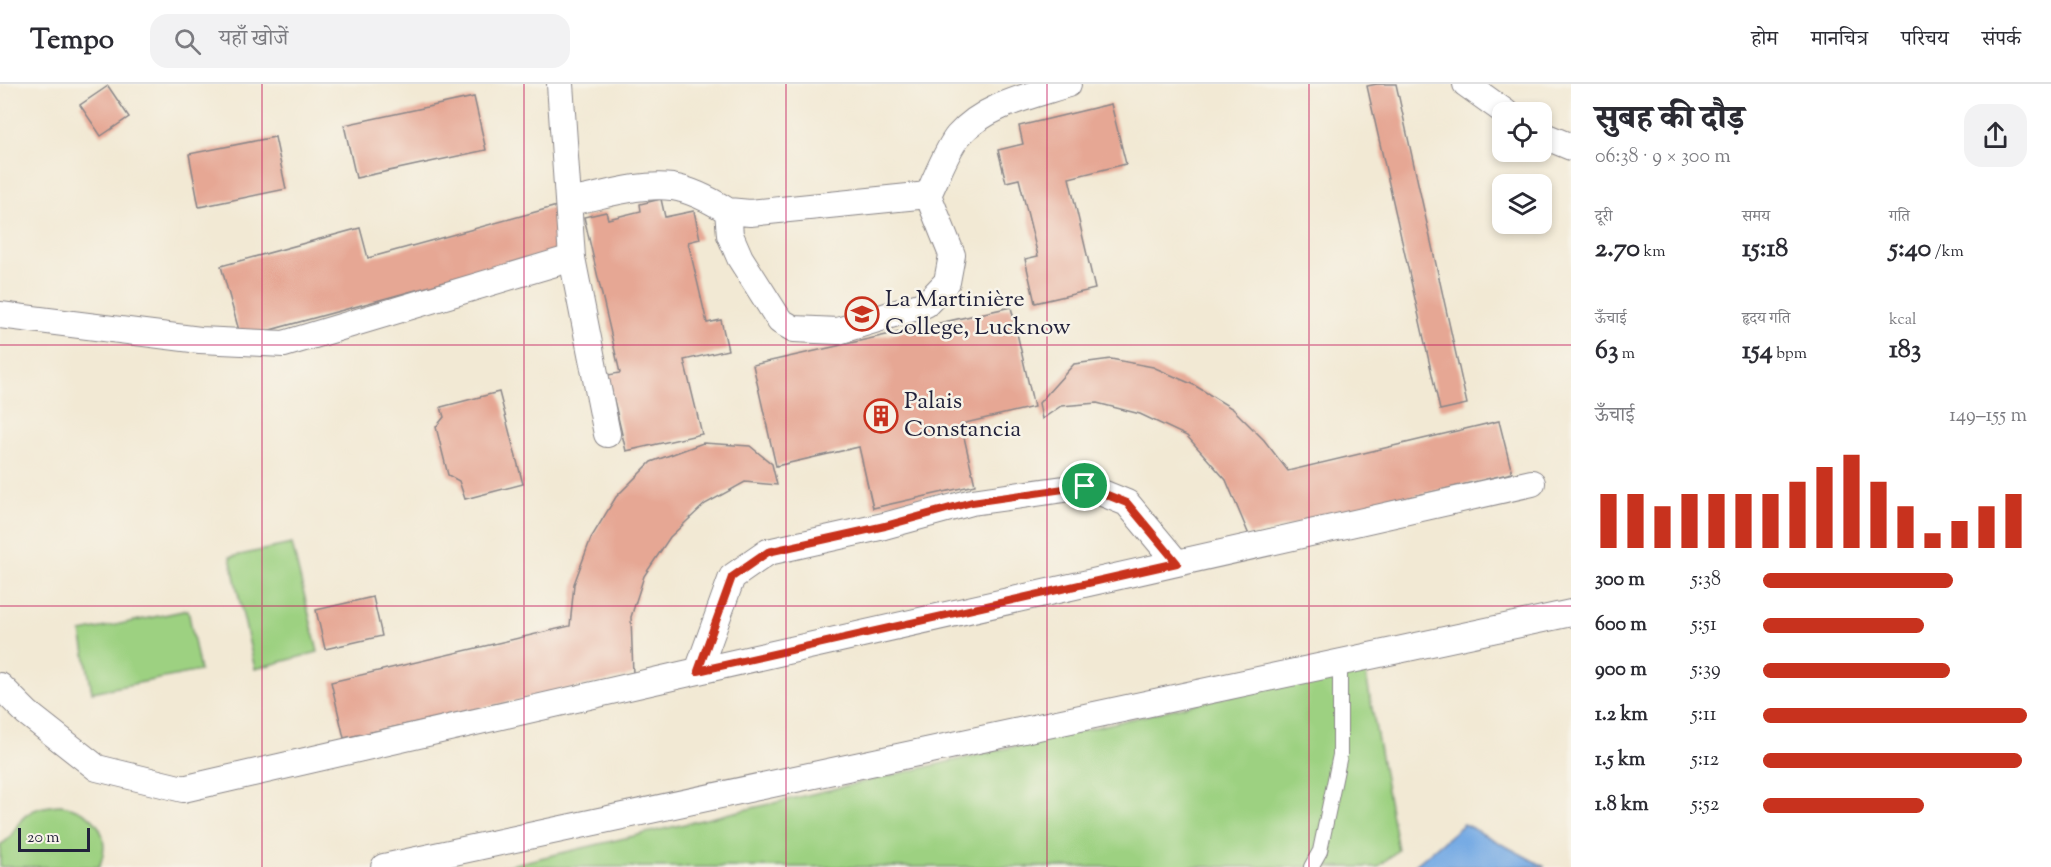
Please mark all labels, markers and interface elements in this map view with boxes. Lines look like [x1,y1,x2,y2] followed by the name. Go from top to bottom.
[150,14,570,68] search box
[30,21,114,61] text: Tempo
[219,24,288,56] text: यहाँ खोजें
[171,25,204,58] icon: search
[1751,25,1778,55] text: होम
[1811,25,1868,55] text: मानचित्र
[1901,25,1949,55] text: परिचय
[1982,25,2021,55] text: संपर्क
[1595,96,1744,144] text: सुबह की दौड़
[1492,102,1552,234] map controls
[1492,102,1552,162] button: locate
[1964,104,2027,167] button: share
[1595,143,1731,172] text: 06:38 · 9 × 300 m
[1492,174,1552,234] button: layers
[1595,206,1612,229] text: दूरी
[1742,206,1770,229] text: समय
[1889,206,1910,229] text: गति
[1595,231,1640,268] text: 2.70
[1742,231,1788,268] text: 15:18
[1889,231,1931,268] text: 5:40
[1640,241,1665,264] text: km
[1931,241,1964,264] text: /km
[885,283,1071,345] place label: La Martinière College, Lucknow
[844,296,880,332] school or university icon: La Martinière College, Lucknow
[1595,308,1627,331] text: ऊँचाई
[1742,308,1790,331] text: हृदय गति
[1889,309,1917,332] text: kcal
[1889,332,1921,369] text: 183
[1595,333,1618,370] text: 63
[1742,333,1773,370] text: 154
[1618,343,1635,366] text: m
[1773,343,1807,366] text: bpm
[904,385,1021,447] place label: Palais Constancia
[863,398,899,434] building icon: Palais Constancia
[1595,402,1634,431] text: ऊँचाई
[1949,402,2027,431] text: 149–155 m
[1059,460,1110,511] pin
[1068,469,1101,502] icon: arrive
[1595,566,1645,595] text: 300 m
[1691,566,1721,595] text: 5:38
[1595,611,1647,640] text: 600 m
[1691,611,1717,640] text: 5:51
[1595,656,1647,685] text: 900 m
[1691,656,1721,685] text: 5:39
[1595,701,1648,730] text: 1.2 km
[1691,701,1717,730] text: 5:11
[1595,746,1645,775] text: 1.5 km
[1691,746,1719,775] text: 5:12
[1595,791,1649,820] text: 1.8 km
[1691,791,1719,820] text: 5:52
[18,825,90,852] scale bar
[27,827,60,850] text: 20 m

